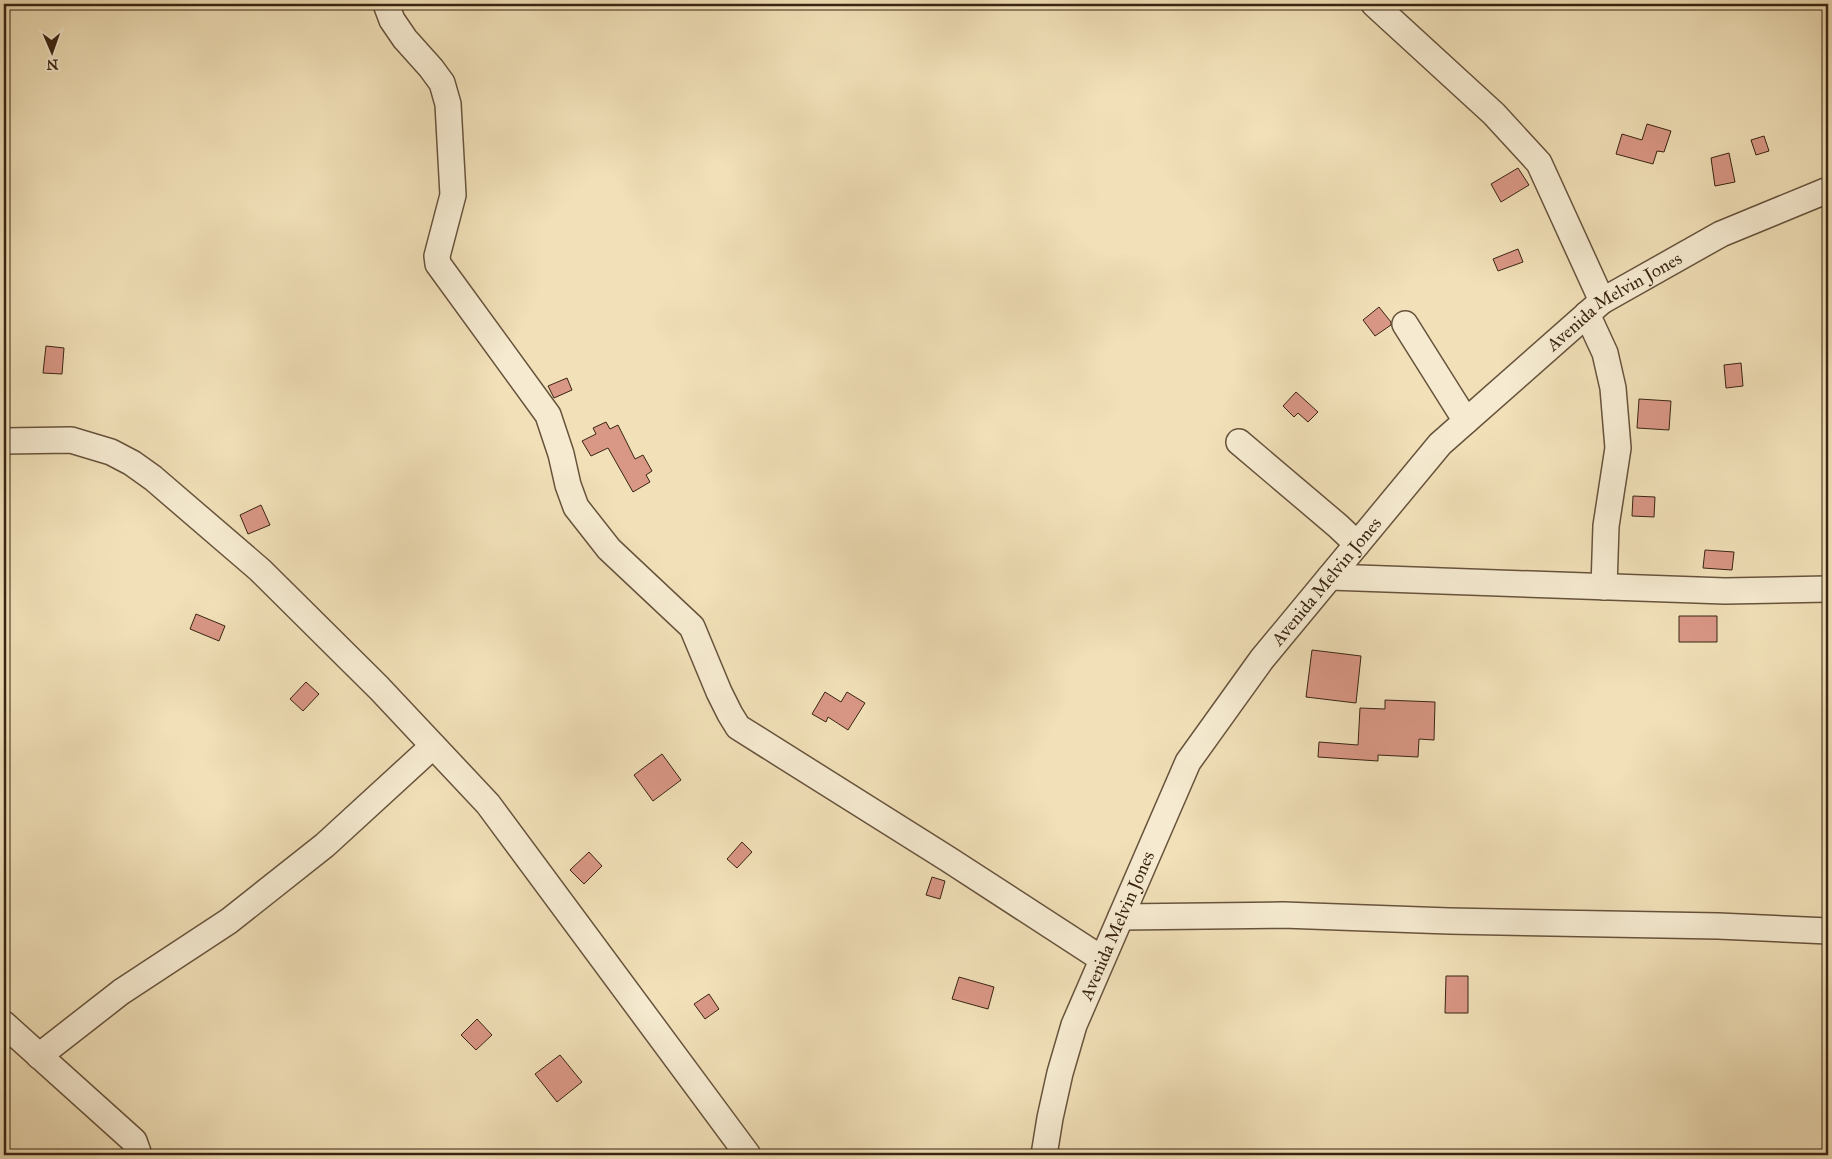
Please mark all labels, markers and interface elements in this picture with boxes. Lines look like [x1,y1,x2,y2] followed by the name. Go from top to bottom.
[28,28,78,78] north arrow
[46,56,59,73] text: N
[1541,247,1686,357] street label: Avenida Melvin Jones
[1266,512,1386,651] street label: Avenida Melvin Jones
[1075,848,1159,1004] street label: Avenida Melvin Jones

